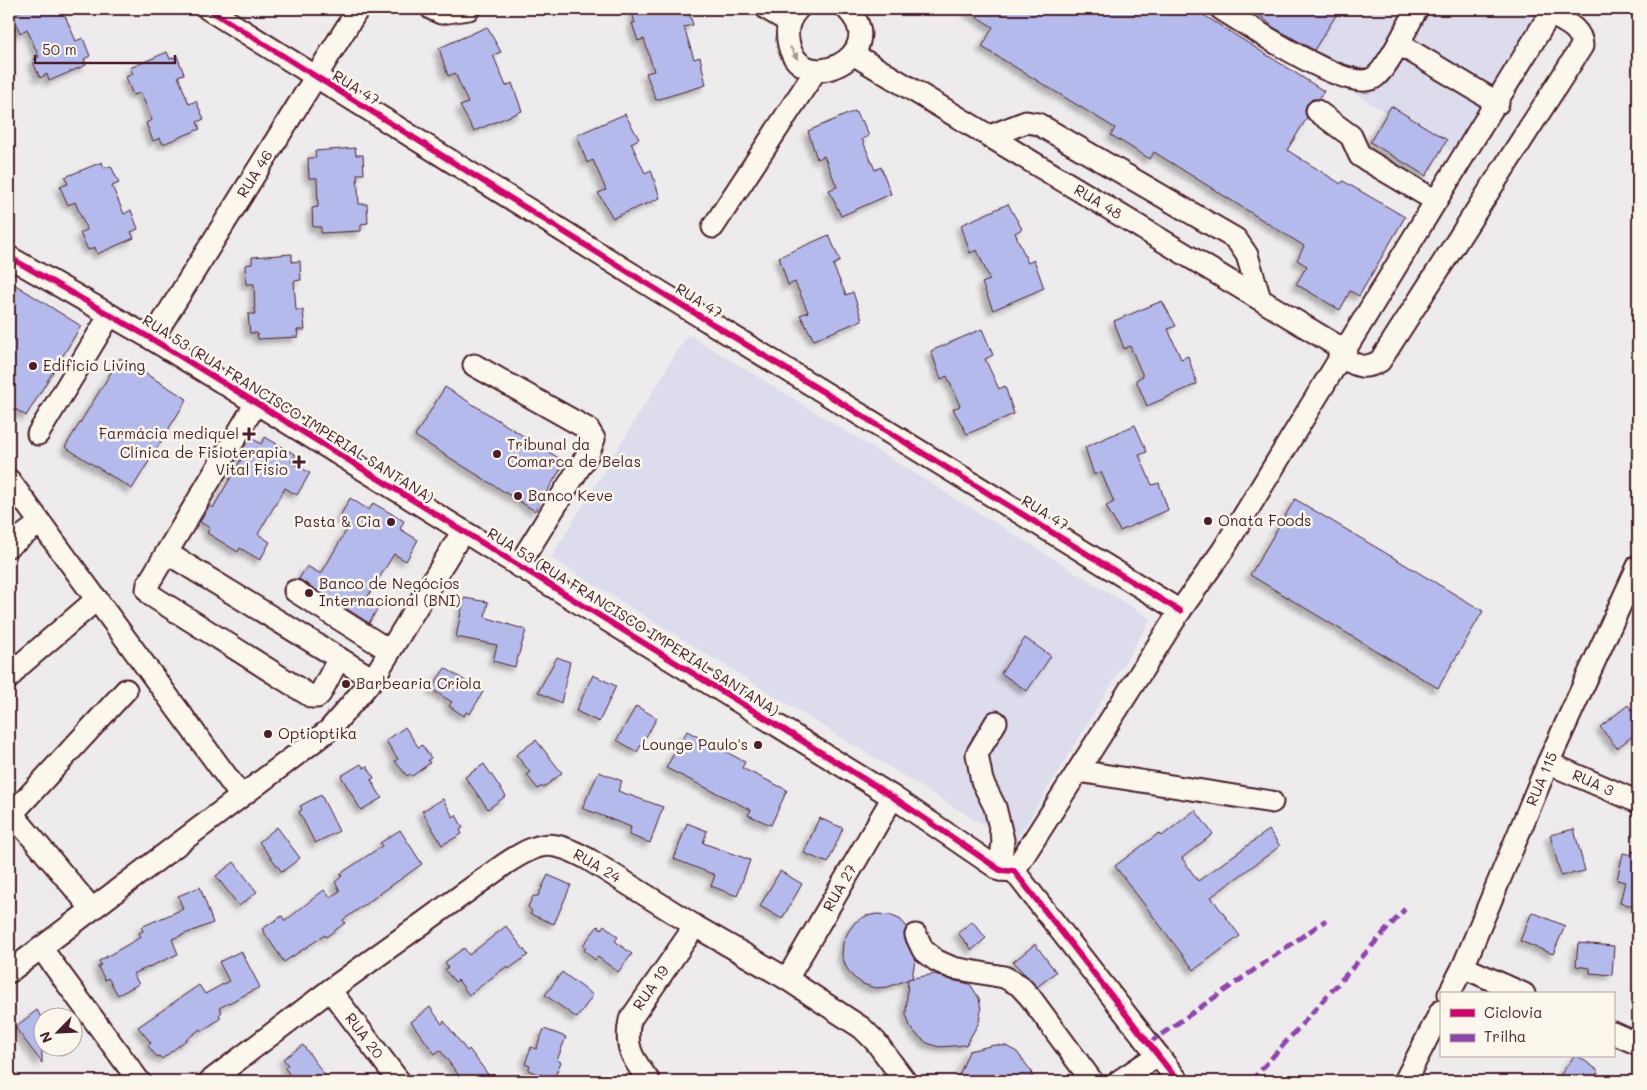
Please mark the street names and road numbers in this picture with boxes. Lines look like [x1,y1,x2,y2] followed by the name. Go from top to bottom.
[329,65,384,109] street label: RUA 47
[232,146,277,201] street label: RUA 46
[1071,179,1126,223] street label: RUA 48
[672,278,727,322] street label: RUA 47
[139,309,438,507] street label: RUA 53 (RUA FRANCISCO IMPERIAL SANTANA)
[1018,490,1073,534] street label: RUA 47
[484,522,783,720] street label: RUA 53 (RUA FRANCISCO IMPERIAL SANTANA)
[1521,748,1561,809] street label: RUA 115
[1569,764,1618,800] street label: RUA 3
[570,843,625,887] street label: RUA 24
[818,860,861,915] street label: RUA 27
[628,961,673,1014] street label: RUA 19
[341,1008,389,1062] street label: RUA 20

